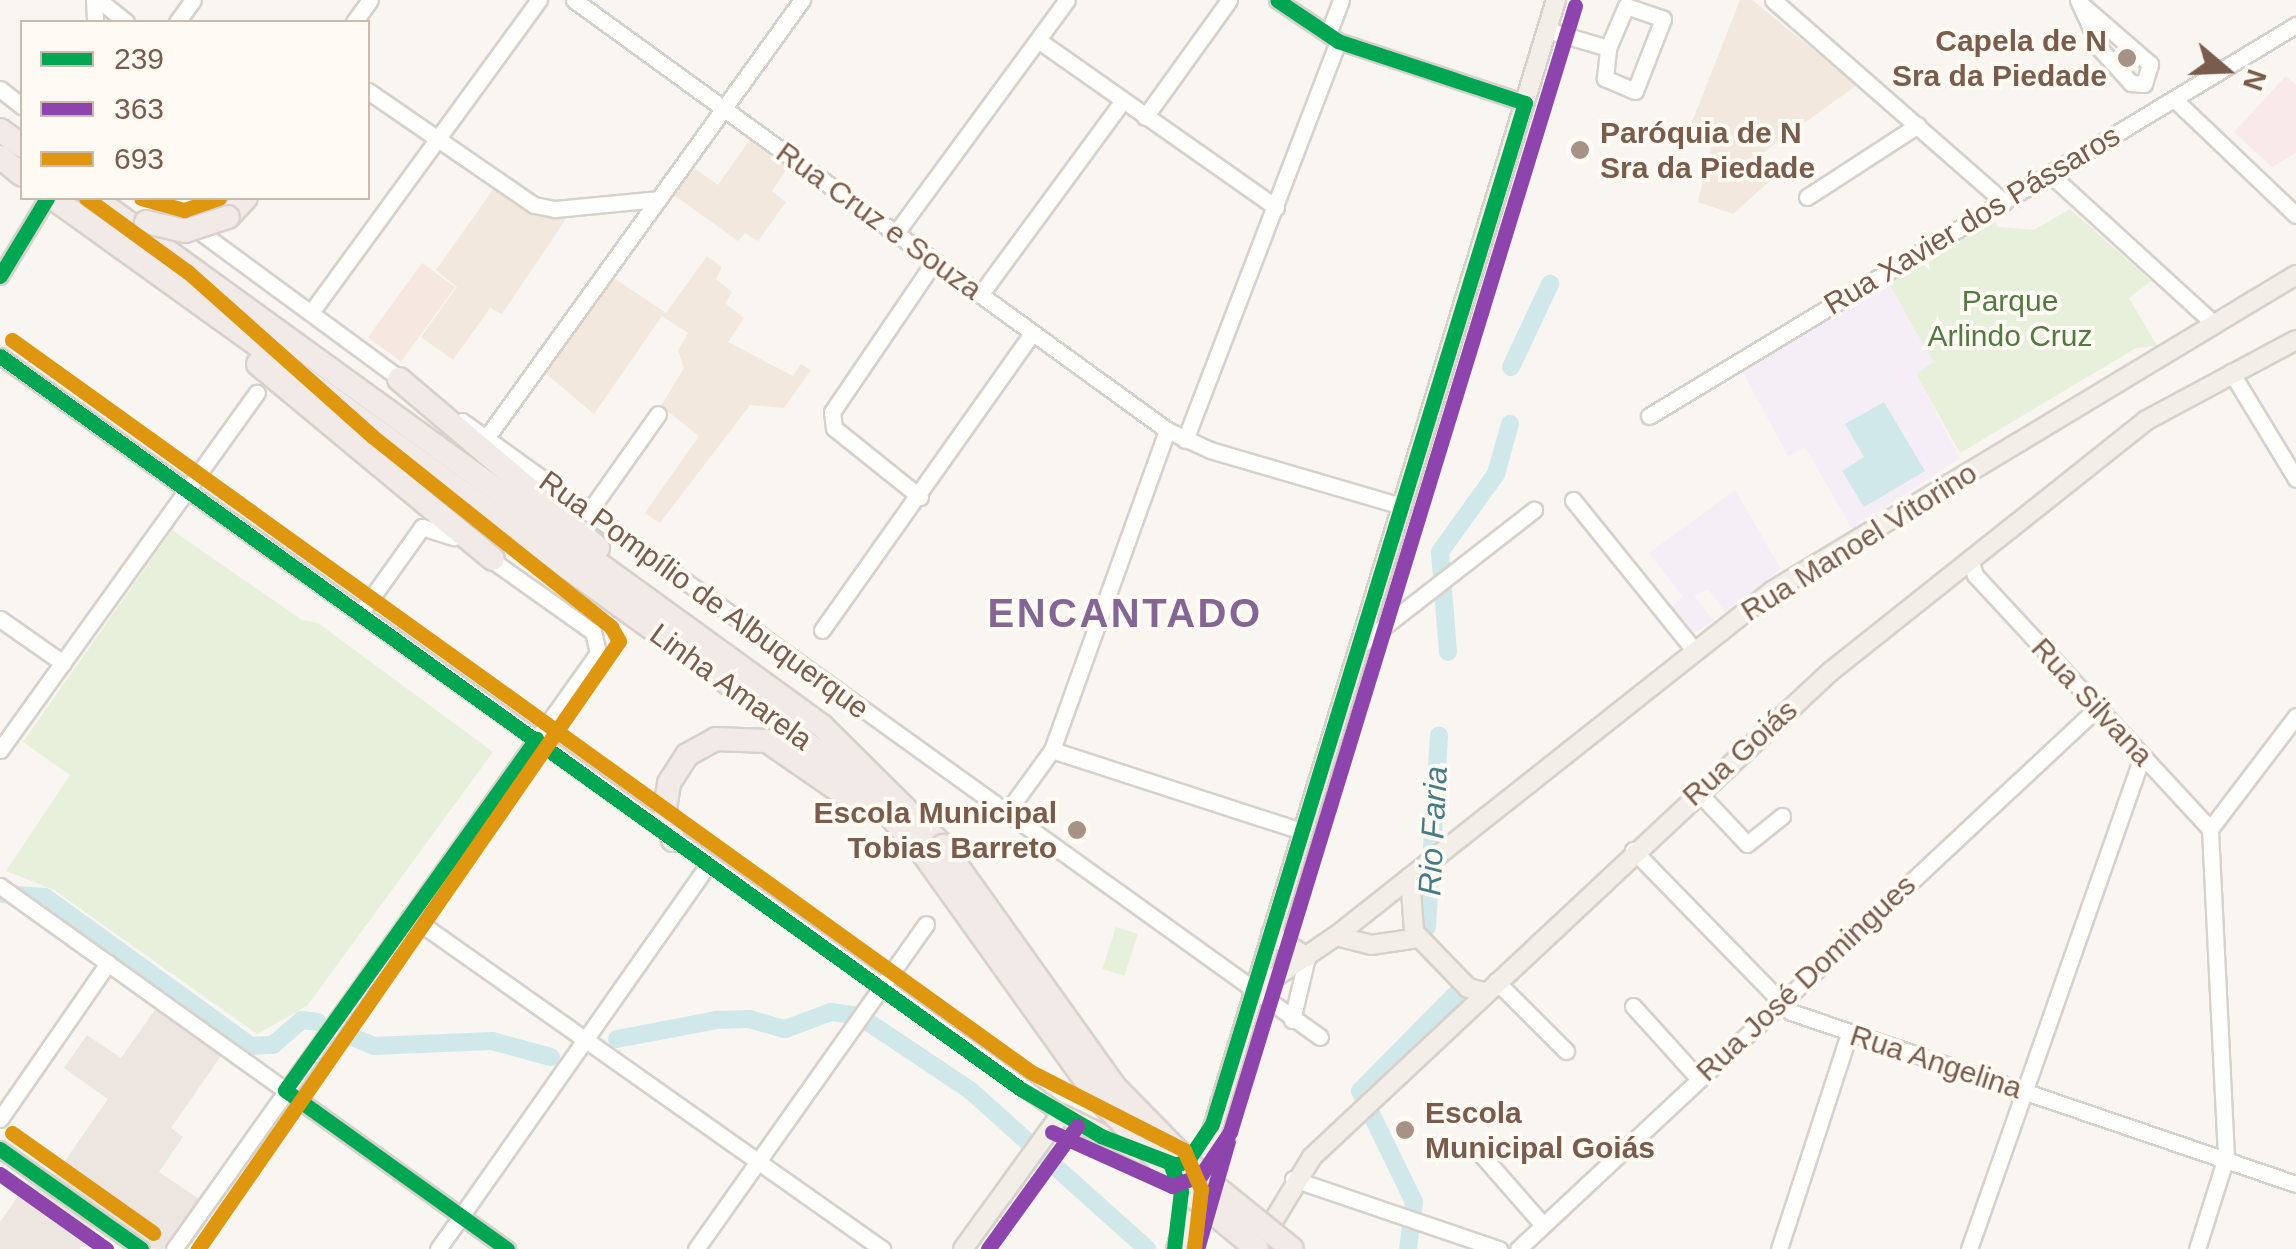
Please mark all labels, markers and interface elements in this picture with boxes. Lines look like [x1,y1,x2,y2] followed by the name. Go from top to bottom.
[20,20,370,200] legend
[2176,20,2276,120] north arrow
[1892,23,2107,94] place label: Capela de N Sra da Piedade
[114,42,164,75] text: 239
[2116,47,2138,69] marker: Capela de N Sra da Piedade
[2237,65,2273,95] text: N
[114,92,164,125] text: 363
[1600,115,1815,186] place label: Paróquia de N Sra da Piedade
[1818,117,2126,323] street label: Rua Xavier dos Pássaros
[769,134,989,308] street label: Rua Cruz e Souza
[1569,139,1591,161] marker: Paróquia de N Sra da Piedade
[114,142,164,175] text: 693
[1927,283,2093,354] park label: Parque Arlindo Cruz
[1734,455,1984,629] street label: Rua Manoel Vitorino
[532,463,876,727] street label: Rua Pompílio de Albuquerque
[987,589,1263,637] district label: ENCANTADO
[642,616,820,758] street label: Linha Amarela
[2024,631,2160,773] street label: Rua Silvana
[1675,692,1805,814] street label: Rua Goiás
[1410,765,1456,897] water label: Rio Faria
[814,795,1057,866] place label: Escola Municipal Tobias Barreto
[1066,819,1088,841] marker: Escola Municipal Tobias Barreto
[1689,867,1923,1089] street label: Rua José Domingues
[1845,1017,2027,1107] street label: Rua Angelina
[1425,1095,1655,1166] place label: Escola Municipal Goiás
[1394,1119,1416,1141] marker: Escola Municipal Goiás

